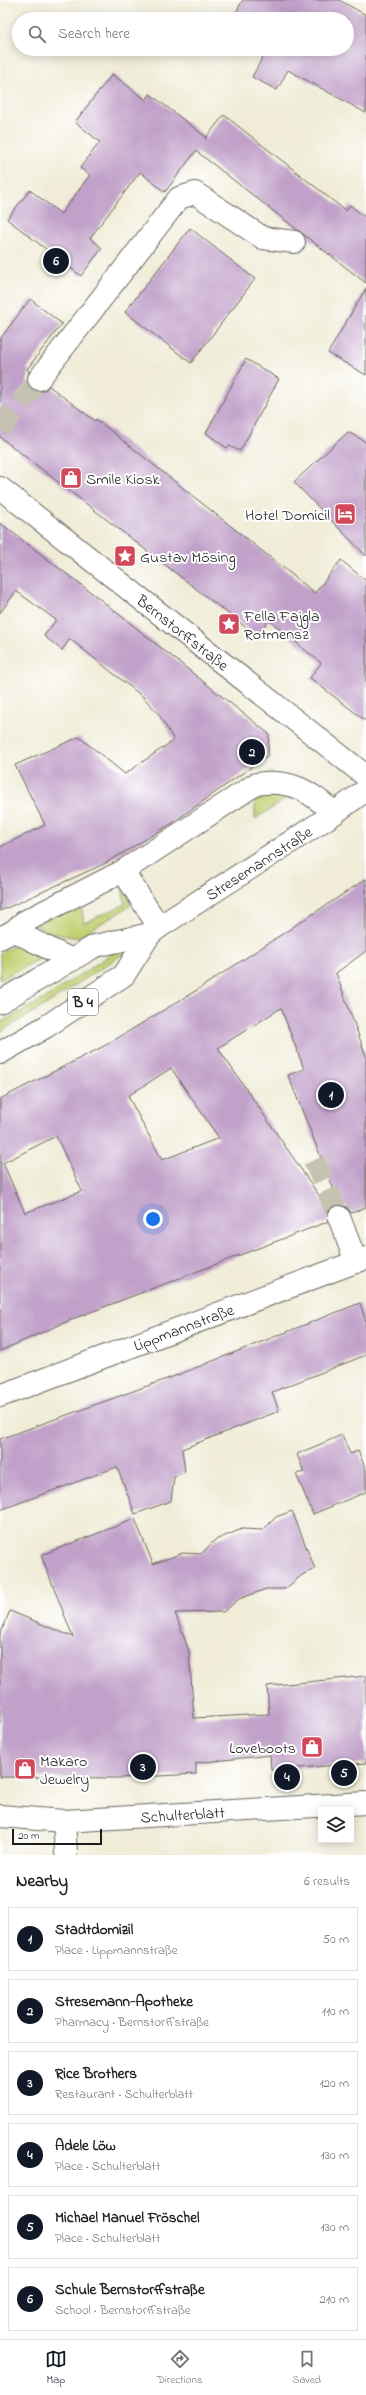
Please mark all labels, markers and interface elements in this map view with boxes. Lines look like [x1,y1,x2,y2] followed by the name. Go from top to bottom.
[12,12,354,56] search box
[26,23,48,45] icon: search
[58,23,130,45] text: Search here
[43,246,69,276] pin: 6
[58,465,84,491] shop icon: Smile Kiosk
[86,468,161,492] place label: Smile Kiosk
[332,501,358,527] hotel icon: Hotel Domicil
[245,504,330,528] place label: Hotel Domicil
[112,543,138,569] place icon: Gustav Mösing
[140,546,236,570] place label: Gustav Mösing
[130,589,234,678] street label: Bernstorffstraße
[243,605,320,647] place label: Fella Fajgla Rotmensz
[216,611,242,637] place icon: Fella Fajgla Rotmensz
[239,737,265,767] pin: 2
[202,820,318,908] street label: Stresemannstraße
[68,989,98,1015] road number: B 4
[318,1080,344,1110] pin: 1
[143,1209,163,1229] your location
[130,1299,239,1359] street label: Lippmannstraße
[299,1734,325,1760] shop icon: Loveboots
[229,1737,296,1761] place label: Loveboots
[40,1750,89,1792] place label: Makaro Jewelry
[130,1752,156,1782] pin: 3
[12,1756,38,1782] shop icon: Makaro Jewelry
[331,1758,357,1788] pin: 5
[274,1762,300,1792] pin: 4
[140,1801,226,1830] street label: Schulterblatt
[318,1807,354,1843] map controls
[318,1807,354,1843] button: layers
[12,1827,102,1846] scale bar
[18,1828,40,1844] text: 20 m
[16,1869,68,1894] text: Nearby
[304,1872,350,1891] text: 6 results
[55,1919,133,1941] text: Stadtdomizil
[28,1930,32,1949] text: 1
[323,1930,349,1949] text: 50 m
[55,1941,178,1960] text: Place · Lippmannstraße
[55,1991,193,2013] text: Stresemann-Apotheke
[27,2002,33,2021] text: 2
[322,2002,349,2021] text: 110 m
[55,2013,209,2032] text: Pharmacy · Bernstorffstraße
[55,2063,137,2085] text: Rice Brothers
[27,2074,33,2093] text: 3
[319,2074,349,2093] text: 120 m
[55,2085,193,2104] text: Restaurant · Schulterblatt
[55,2135,116,2157] text: Adele Löw
[27,2146,33,2165] text: 4
[321,2146,349,2165] text: 130 m
[55,2157,160,2176] text: Place · Schulterblatt
[55,2207,199,2229] text: Michael Manuel Fröschel
[26,2218,34,2237] text: 5
[321,2218,349,2237] text: 130 m
[55,2229,160,2248] text: Place · Schulterblatt
[55,2279,205,2301] text: Schule Bernstorffstraße
[27,2290,33,2309] text: 6
[319,2290,349,2309] text: 210 m
[55,2301,191,2320] text: School · Bernstorffstraße
[45,2348,67,2388] tab: Map
[157,2348,202,2388] tab: Directions
[292,2348,321,2388] tab: Saved

